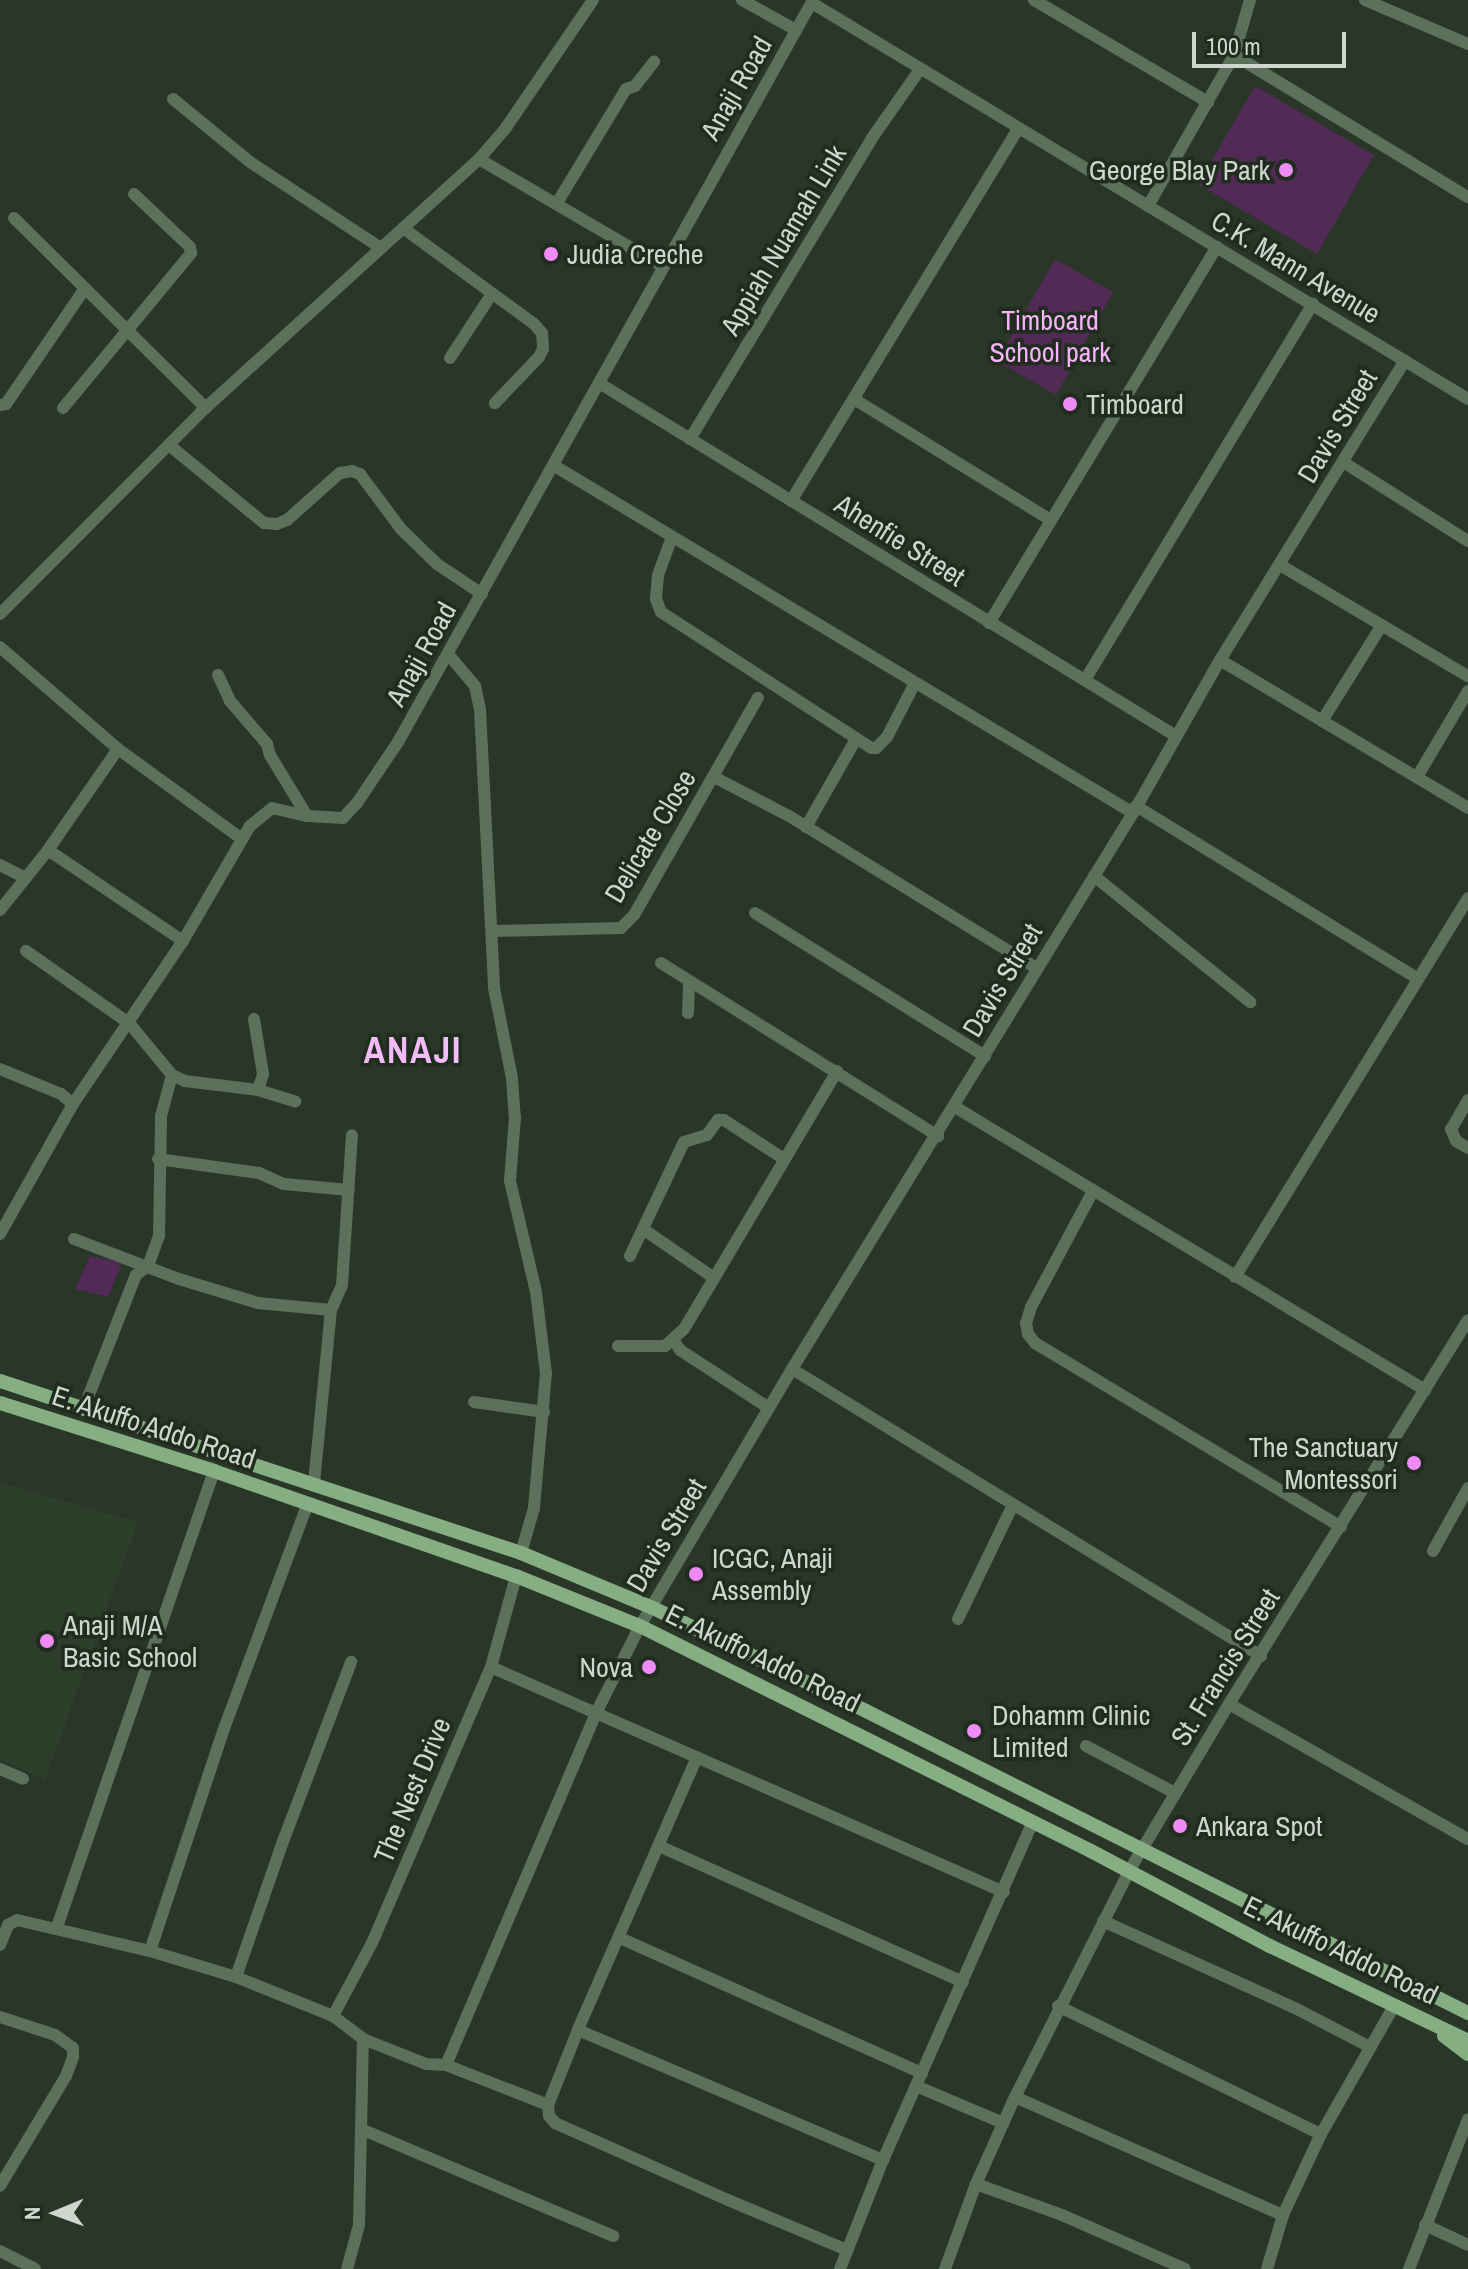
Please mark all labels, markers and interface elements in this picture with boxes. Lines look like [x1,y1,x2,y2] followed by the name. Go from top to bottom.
[1196,16,1350,66] scale bar
[693,30,779,146] street label: Anaji Road
[1206,30,1261,62] text: 100 m
[713,139,853,341] street label: Appiah Nuamah Link
[1089,153,1270,187] place label: George Blay Park
[1277,161,1295,179] marker: George Blay Park
[1205,203,1387,331] street label: C.K. Mann Avenue
[567,237,704,271] place label: Judia Creche
[542,245,560,263] marker: Judia Creche
[989,303,1111,369] park label: Timboard School park
[1290,363,1384,489] street label: Davis Street
[1086,387,1184,421] place label: Timboard
[1061,395,1079,413] marker: Timboard
[829,487,971,593] street label: Ahenfie Street
[379,596,463,712] street label: Anaji Road
[597,763,703,909] street label: Delicate Close
[955,917,1049,1043] street label: Davis Street
[364,1029,462,1073] district label: ANAJI
[47,1378,261,1476] street label: E. Akuffo Addo Road
[1249,1430,1398,1496] place label: The Sanctuary Montessori
[1405,1454,1423,1472] marker: The Sanctuary Montessori
[619,1472,713,1598] street label: Davis Street
[712,1541,834,1607] place label: ICGC, Anaji Assembly
[687,1565,705,1583] marker: ICGC, Anaji Assembly
[1163,1582,1287,1752] street label: St. Francis Street
[659,1596,867,1720] street label: E. Akuffo Addo Road
[63,1608,197,1674] place label: Anaji M/A Basic School
[38,1632,56,1650] marker: Anaji M/A Basic School
[579,1650,633,1684] place label: Nova
[640,1658,658,1676] marker: Nova
[992,1698,1150,1764] place label: Dohamm Clinic Limited
[366,1712,458,1868] street label: The Nest Drive
[963,1720,985,1742] marker: Dohamm Clinic Limited
[1196,1809,1322,1843] place label: Ankara Spot
[1171,1817,1189,1835] marker: Ankara Spot
[1237,1888,1445,2012] street label: E. Akuffo Addo Road
[16,2173,96,2253] north arrow
[17,2207,47,2220] text: N

